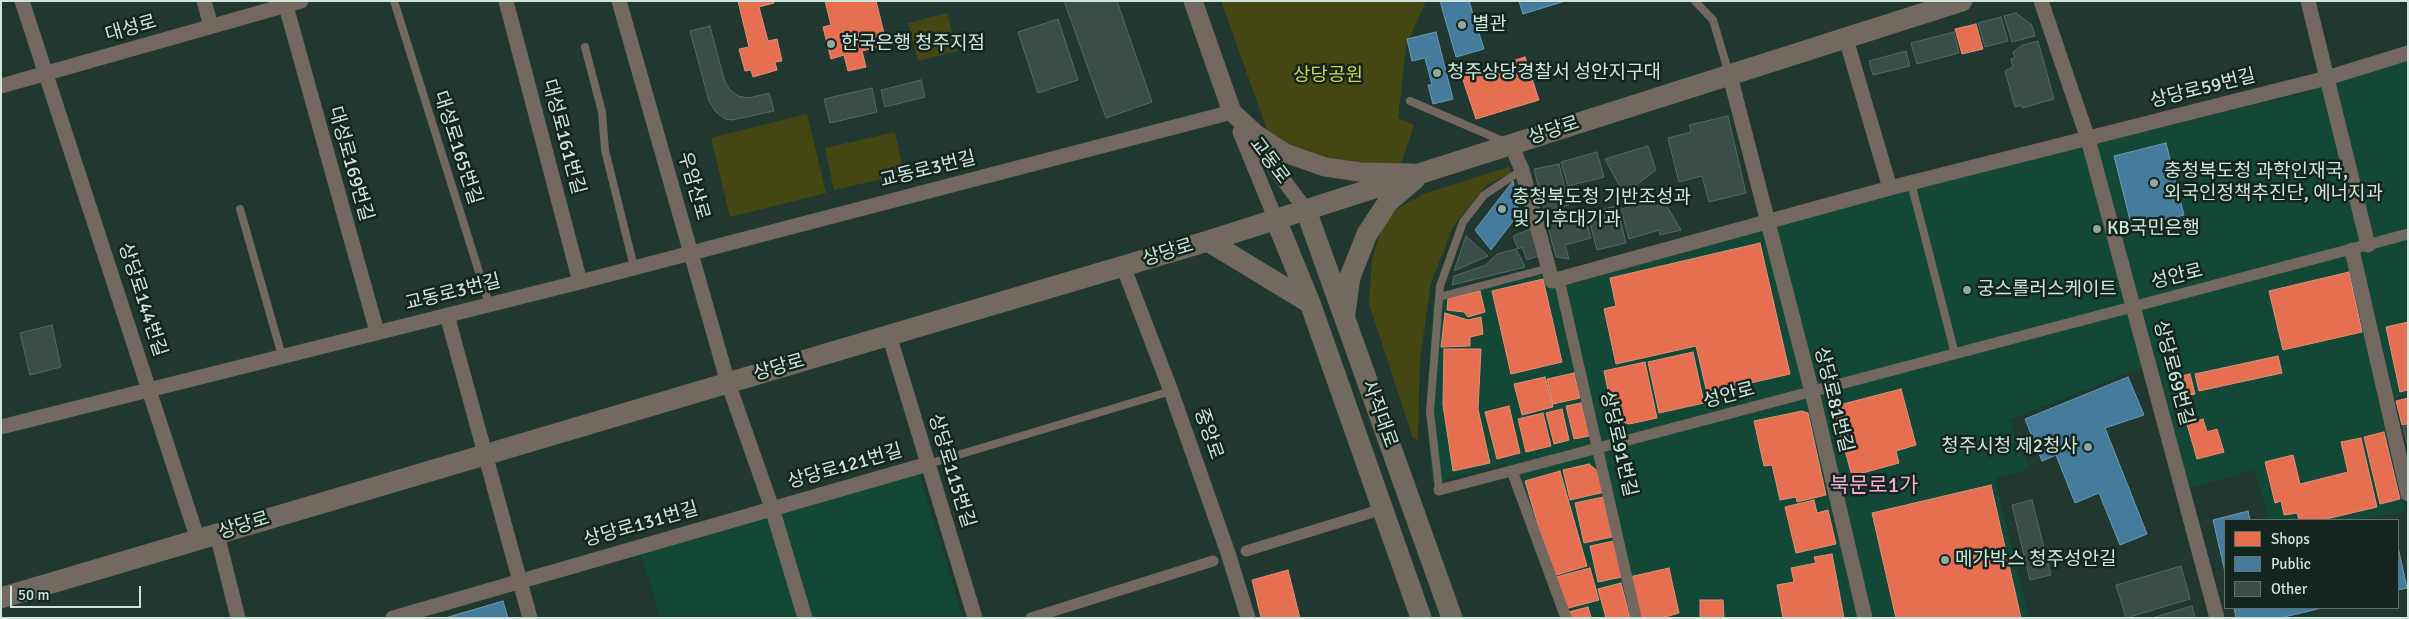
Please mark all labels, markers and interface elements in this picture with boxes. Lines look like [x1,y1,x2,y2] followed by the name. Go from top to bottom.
[103,11,159,47] street label: 대성로
[1472,14,1507,36] place label: 별관
[1456,19,1468,31] marker: 별관
[841,33,985,55] place label: 한국은행 청주지점
[825,38,837,50] marker: 한국은행 청주지점
[1447,62,1661,84] place label: 청주상당경찰서 성안지구대
[1293,65,1363,87] park label: 상당공원
[2148,65,2258,113] street label: 상당로59번길
[1431,67,1443,79] marker: 청주상당경찰서 성안지구대
[537,77,589,197] street label: 대성로161번길
[428,88,486,208] street label: 대성로165번길
[323,104,377,224] street label: 대성로169번길
[1526,112,1582,150] street label: 상당로
[1244,133,1294,189] street label: 교동로
[878,147,978,193] street label: 교동로3번길
[672,149,714,223] street label: 우암산로
[2164,161,2383,205] place label: 충청북도청 과학인재국, 외국인정책추진단, 에너지과
[2148,177,2160,189] marker: 충청북도청 과학인재국, 외국인정책추진단, 에너지과
[1512,187,1691,231] place label: 충청북도청 기반조성과 및 기후대기과
[1496,203,1508,215] marker: 충청북도청 기반조성과 및 기후대기과
[2107,218,2200,240] place label: KB국민은행
[2091,223,2103,235] marker: KB국민은행
[1140,234,1196,272] street label: 상당로
[113,240,171,360] street label: 상당로144번길
[2149,260,2205,294] street label: 성안로
[403,270,503,316] street label: 교동로3번길
[1977,279,2117,301] place label: 궁스롤러스케이트
[1961,284,1973,296] marker: 궁스롤러스케이트
[2148,318,2198,428] street label: 상당로69번길
[1809,345,1857,455] street label: 상당로81번길
[751,350,807,386] street label: 상당로
[1356,377,1402,451] street label: 사직대로
[1701,378,1757,414] street label: 성안로
[1595,389,1641,499] street label: 상당로91번길
[1189,405,1227,463] street label: 중앙로
[923,411,979,531] street label: 상당로115번길
[1941,436,2078,458] place label: 청주시청 제2청사
[785,440,905,494] street label: 상당로121번길
[2082,441,2094,453] marker: 청주시청 제2청사
[1830,473,1918,499] district label: 북문로1가
[581,498,701,552] street label: 상당로131번길
[216,507,272,545] street label: 상당로
[2224,519,2399,609] legend
[2271,530,2310,548] text: Shops
[1955,549,2116,571] place label: 메가박스 청주성안길
[1939,554,1951,566] marker: 메가박스 청주성안길
[2271,555,2311,573] text: Public
[12,576,144,608] scale bar
[2271,580,2307,598] text: Other
[18,586,49,604] text: 50 m

